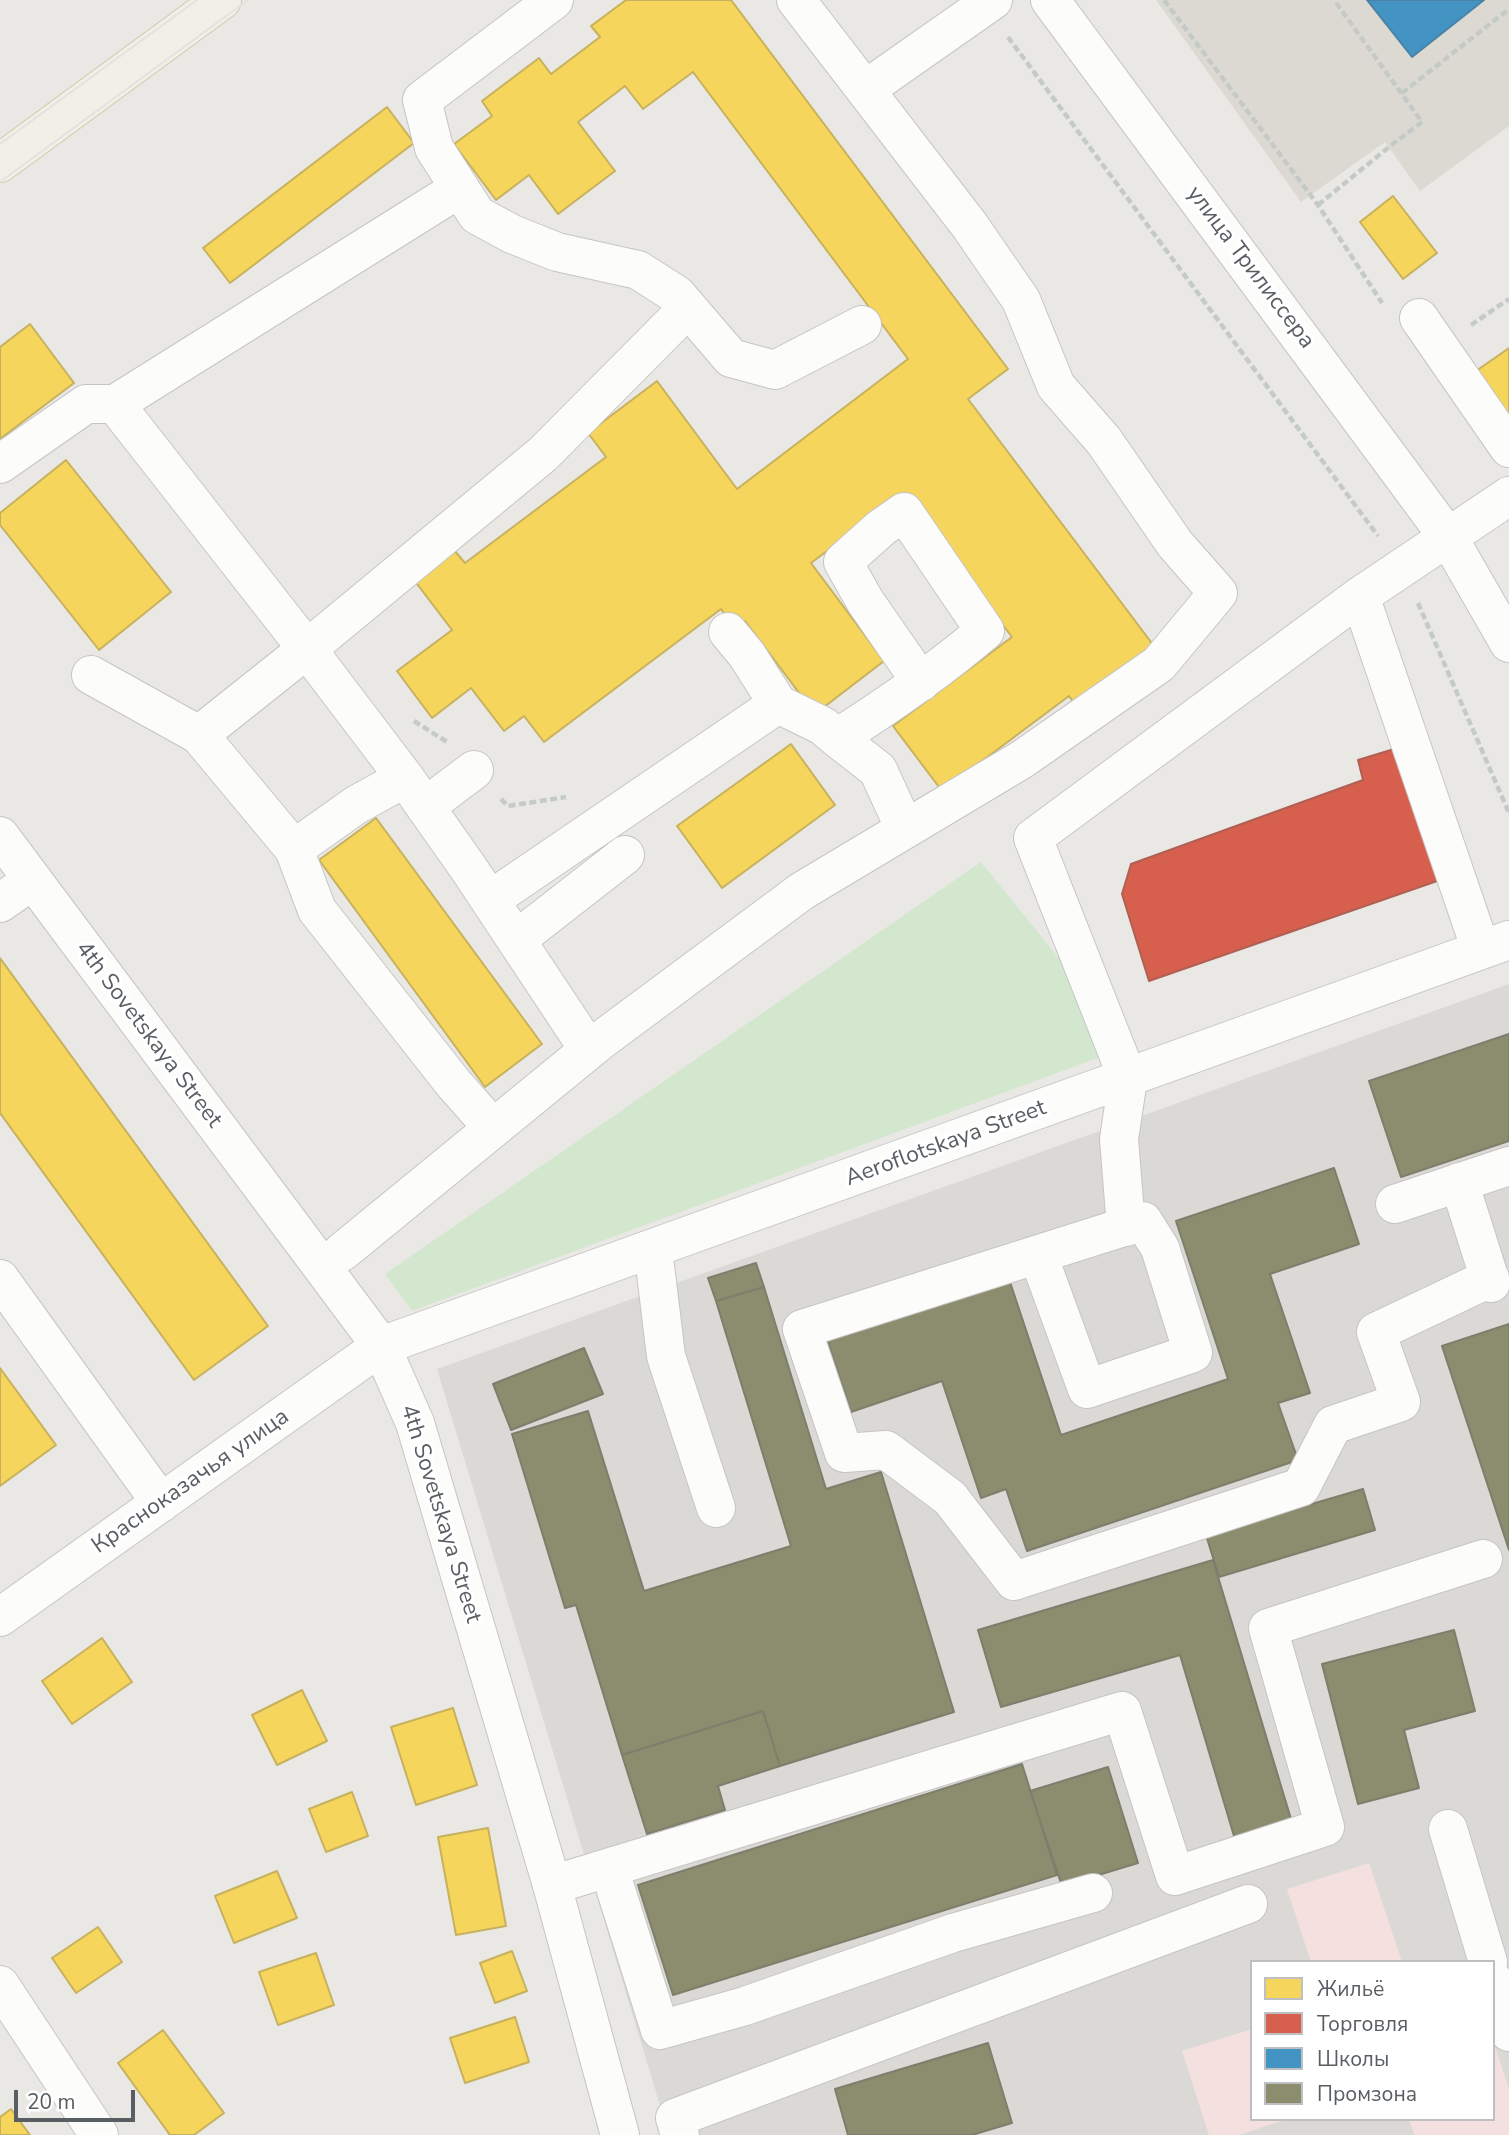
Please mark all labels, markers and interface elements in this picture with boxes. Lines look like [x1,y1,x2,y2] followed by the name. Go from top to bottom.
[1180,181,1320,355] street label: улица Трилиссера
[69,936,227,1134] street label: 4th Sovetskaya Street
[842,1095,1050,1193] street label: Aeroflotskaya Street
[394,1402,486,1626] street label: 4th Sovetskaya Street
[87,1404,295,1560] street label: Красноказачья улица
[1250,1960,1495,2121] legend
[1317,1975,1384,2003] text: Жильё
[1317,2010,1408,2038] text: Торговля
[1317,2045,1389,2073] text: Школы
[18,2076,138,2120] scale bar
[1317,2080,1417,2108] text: Промзона
[27,2088,76,2116] text: 20 m

